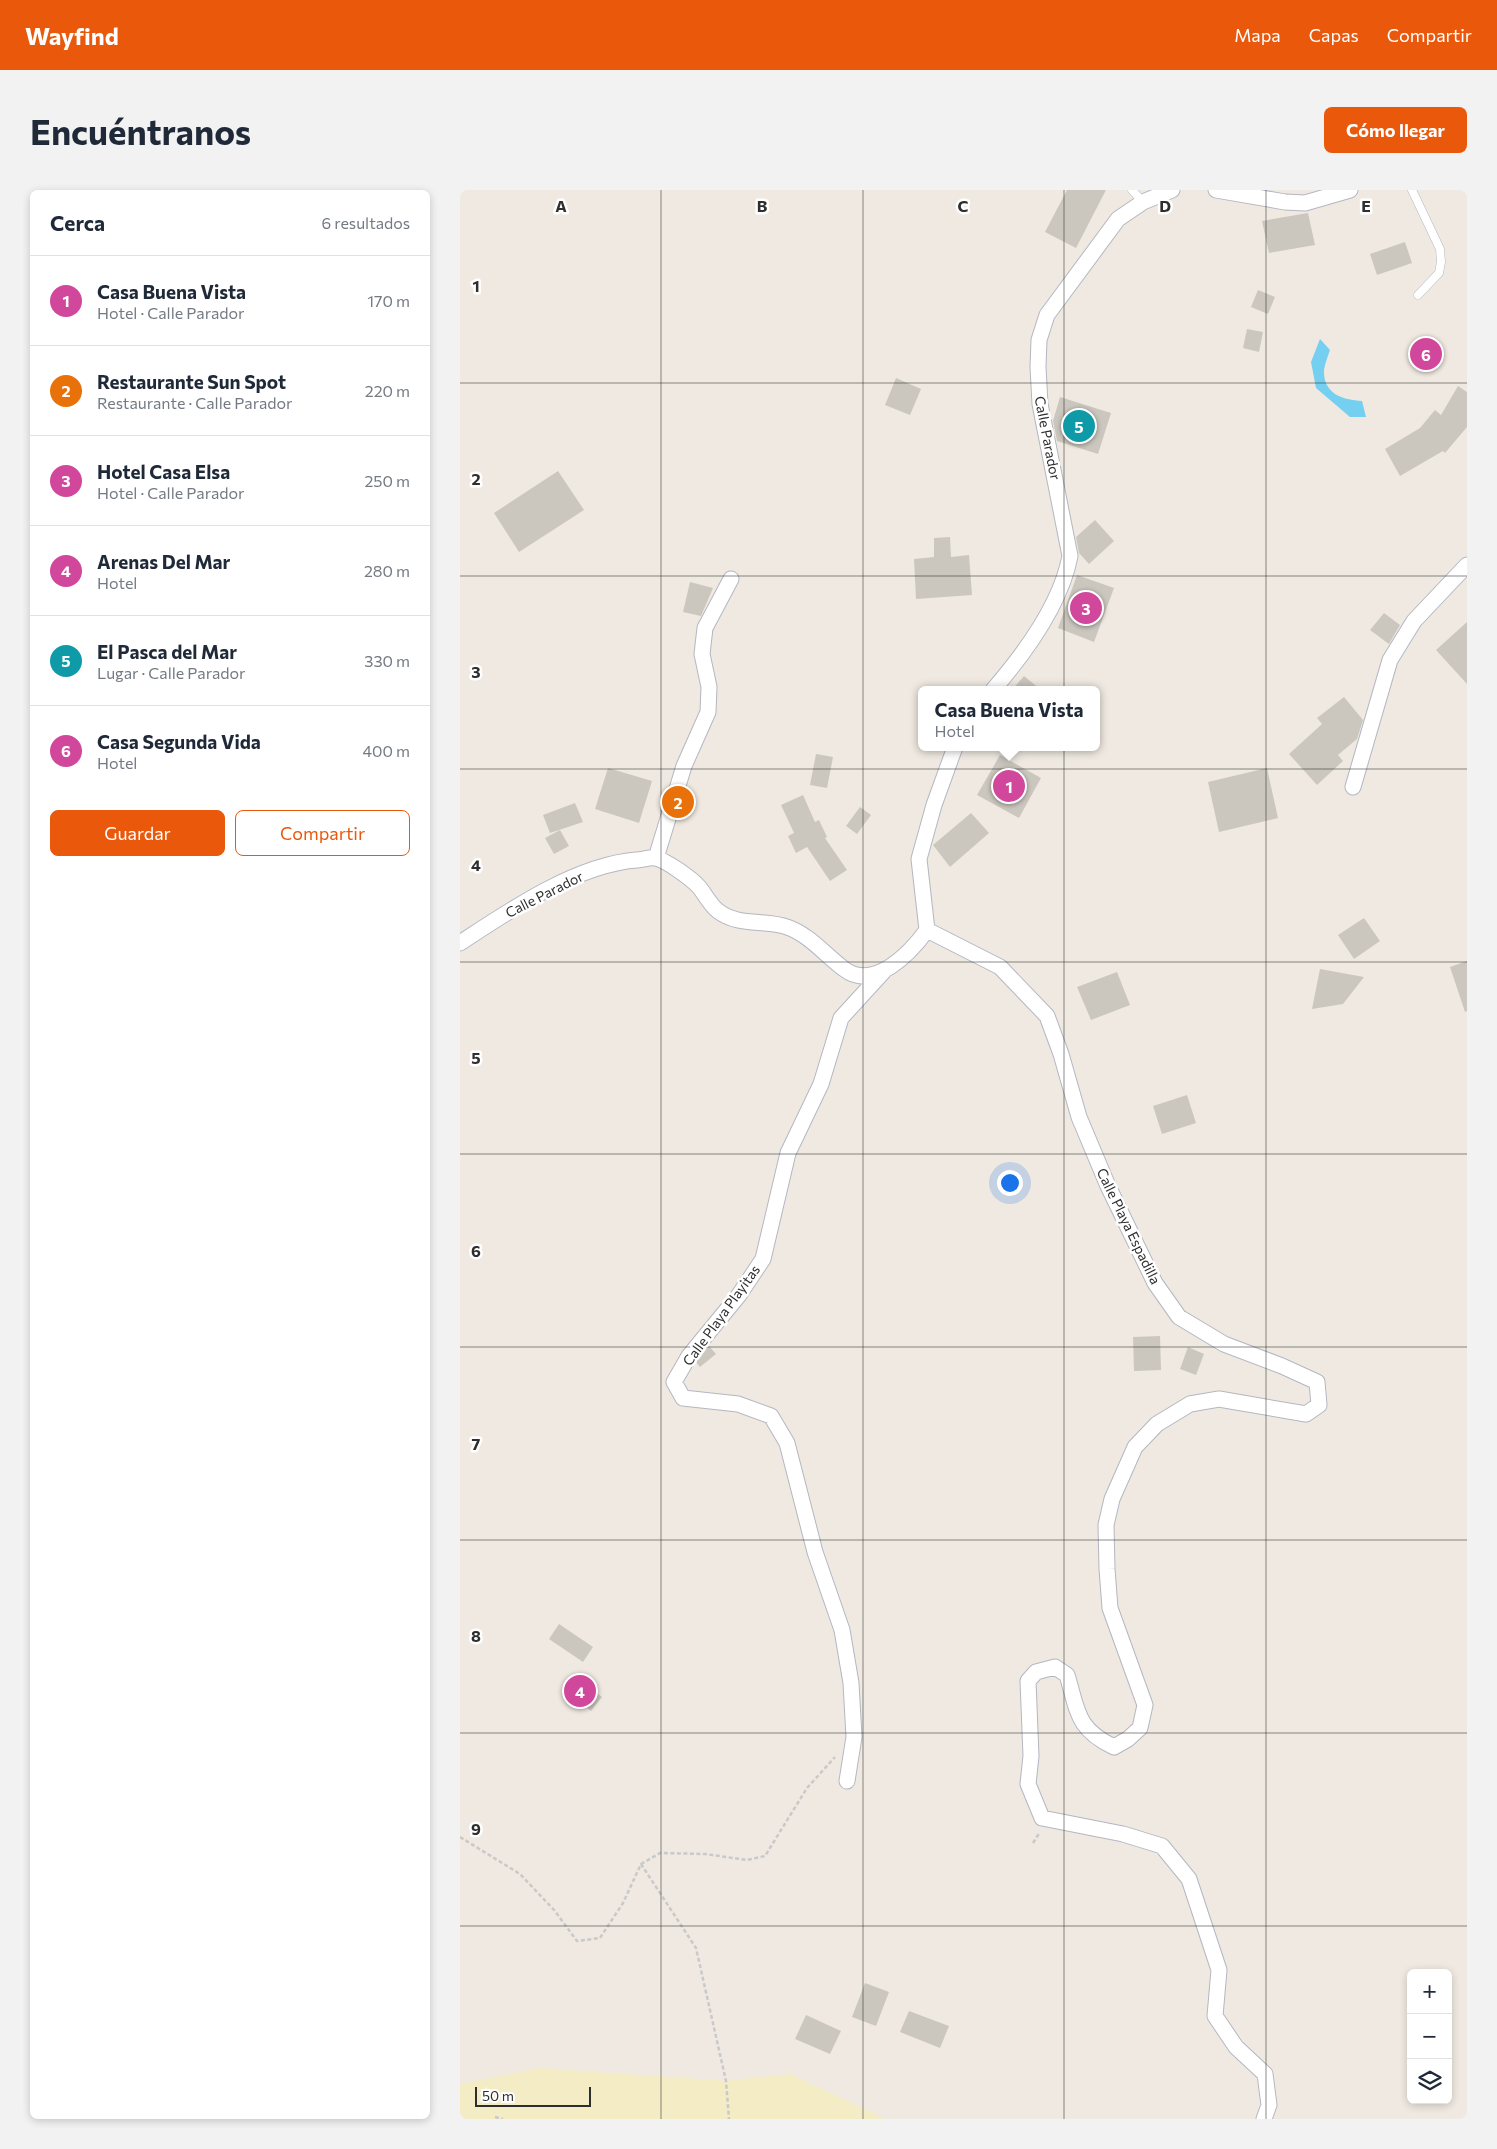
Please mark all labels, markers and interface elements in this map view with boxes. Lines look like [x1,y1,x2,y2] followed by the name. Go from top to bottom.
[25,21,119,50] text: Wayfind
[1234,24,1281,46] text: Mapa
[1309,24,1359,46] text: Capas
[1387,24,1472,46] text: Compartir
[1324,107,1467,153] button: Cómo llegar
[30,109,251,152] text: Encuéntranos
[555,196,567,215] text: A
[757,196,768,215] text: B
[958,196,969,215] text: C
[1159,196,1171,215] text: D
[1361,196,1371,215] text: E
[50,210,105,235] text: Cerca
[322,213,410,232] text: 6 resultados
[472,276,480,295] text: 1
[97,280,246,303] text: Casa Buena Vista
[62,291,70,310] text: 1
[367,291,410,310] text: 170 m
[97,303,244,322] text: Hotel · Calle Parador
[1410,335,1442,373] pin: 6
[97,370,286,393] text: Restaurante Sun Spot
[61,381,71,400] text: 2
[365,381,410,400] text: 220 m
[97,393,292,412] text: Restaurante · Calle Parador
[1032,395,1065,482] street label: Calle Parador
[1063,407,1095,445] pin: 5
[97,460,230,483] text: Hotel Casa Elsa
[471,469,481,488] text: 2
[61,471,71,490] text: 3
[364,471,410,490] text: 250 m
[97,483,244,502] text: Hotel · Calle Parador
[97,550,230,573] text: Arenas Del Mar
[61,561,71,580] text: 4
[364,561,410,580] text: 280 m
[97,573,137,592] text: Hotel
[1070,589,1102,627] pin: 3
[97,640,237,663] text: El Pasca del Mar
[61,651,71,670] text: 5
[364,651,410,670] text: 330 m
[471,662,481,681] text: 3
[97,663,245,682] text: Lugar · Calle Parador
[918,686,1100,751] popup
[934,698,1084,721] text: Casa Buena Vista
[934,721,975,740] text: Hotel
[97,730,261,753] text: Casa Segunda Vida
[61,741,71,760] text: 6
[362,741,410,760] text: 400 m
[97,753,137,772] text: Hotel
[993,767,1025,805] pin: 1
[662,783,694,821] pin: 2
[50,810,225,856] button: Guardar
[235,810,410,856] button: Compartir
[471,855,481,874] text: 4
[502,867,586,921] street label: Calle Parador
[471,1048,481,1067] text: 5
[1094,1165,1164,1287] street label: Calle Playa Espadilla
[997,1170,1023,1196] your location
[471,1241,481,1260] text: 6
[679,1261,763,1369] street label: Calle Playa Playitas
[472,1434,481,1453] text: 7
[471,1626,481,1645] text: 8
[564,1672,596,1710] pin: 4
[471,1819,481,1838] text: 9
[1407,1969,1452,2104] map controls
[1407,1969,1452,2014] button: +
[1407,2014,1452,2059] button: −
[1407,2059,1452,2104] button: layers
[475,2084,591,2107] scale bar
[482,2087,514,2104] text: 50 m

